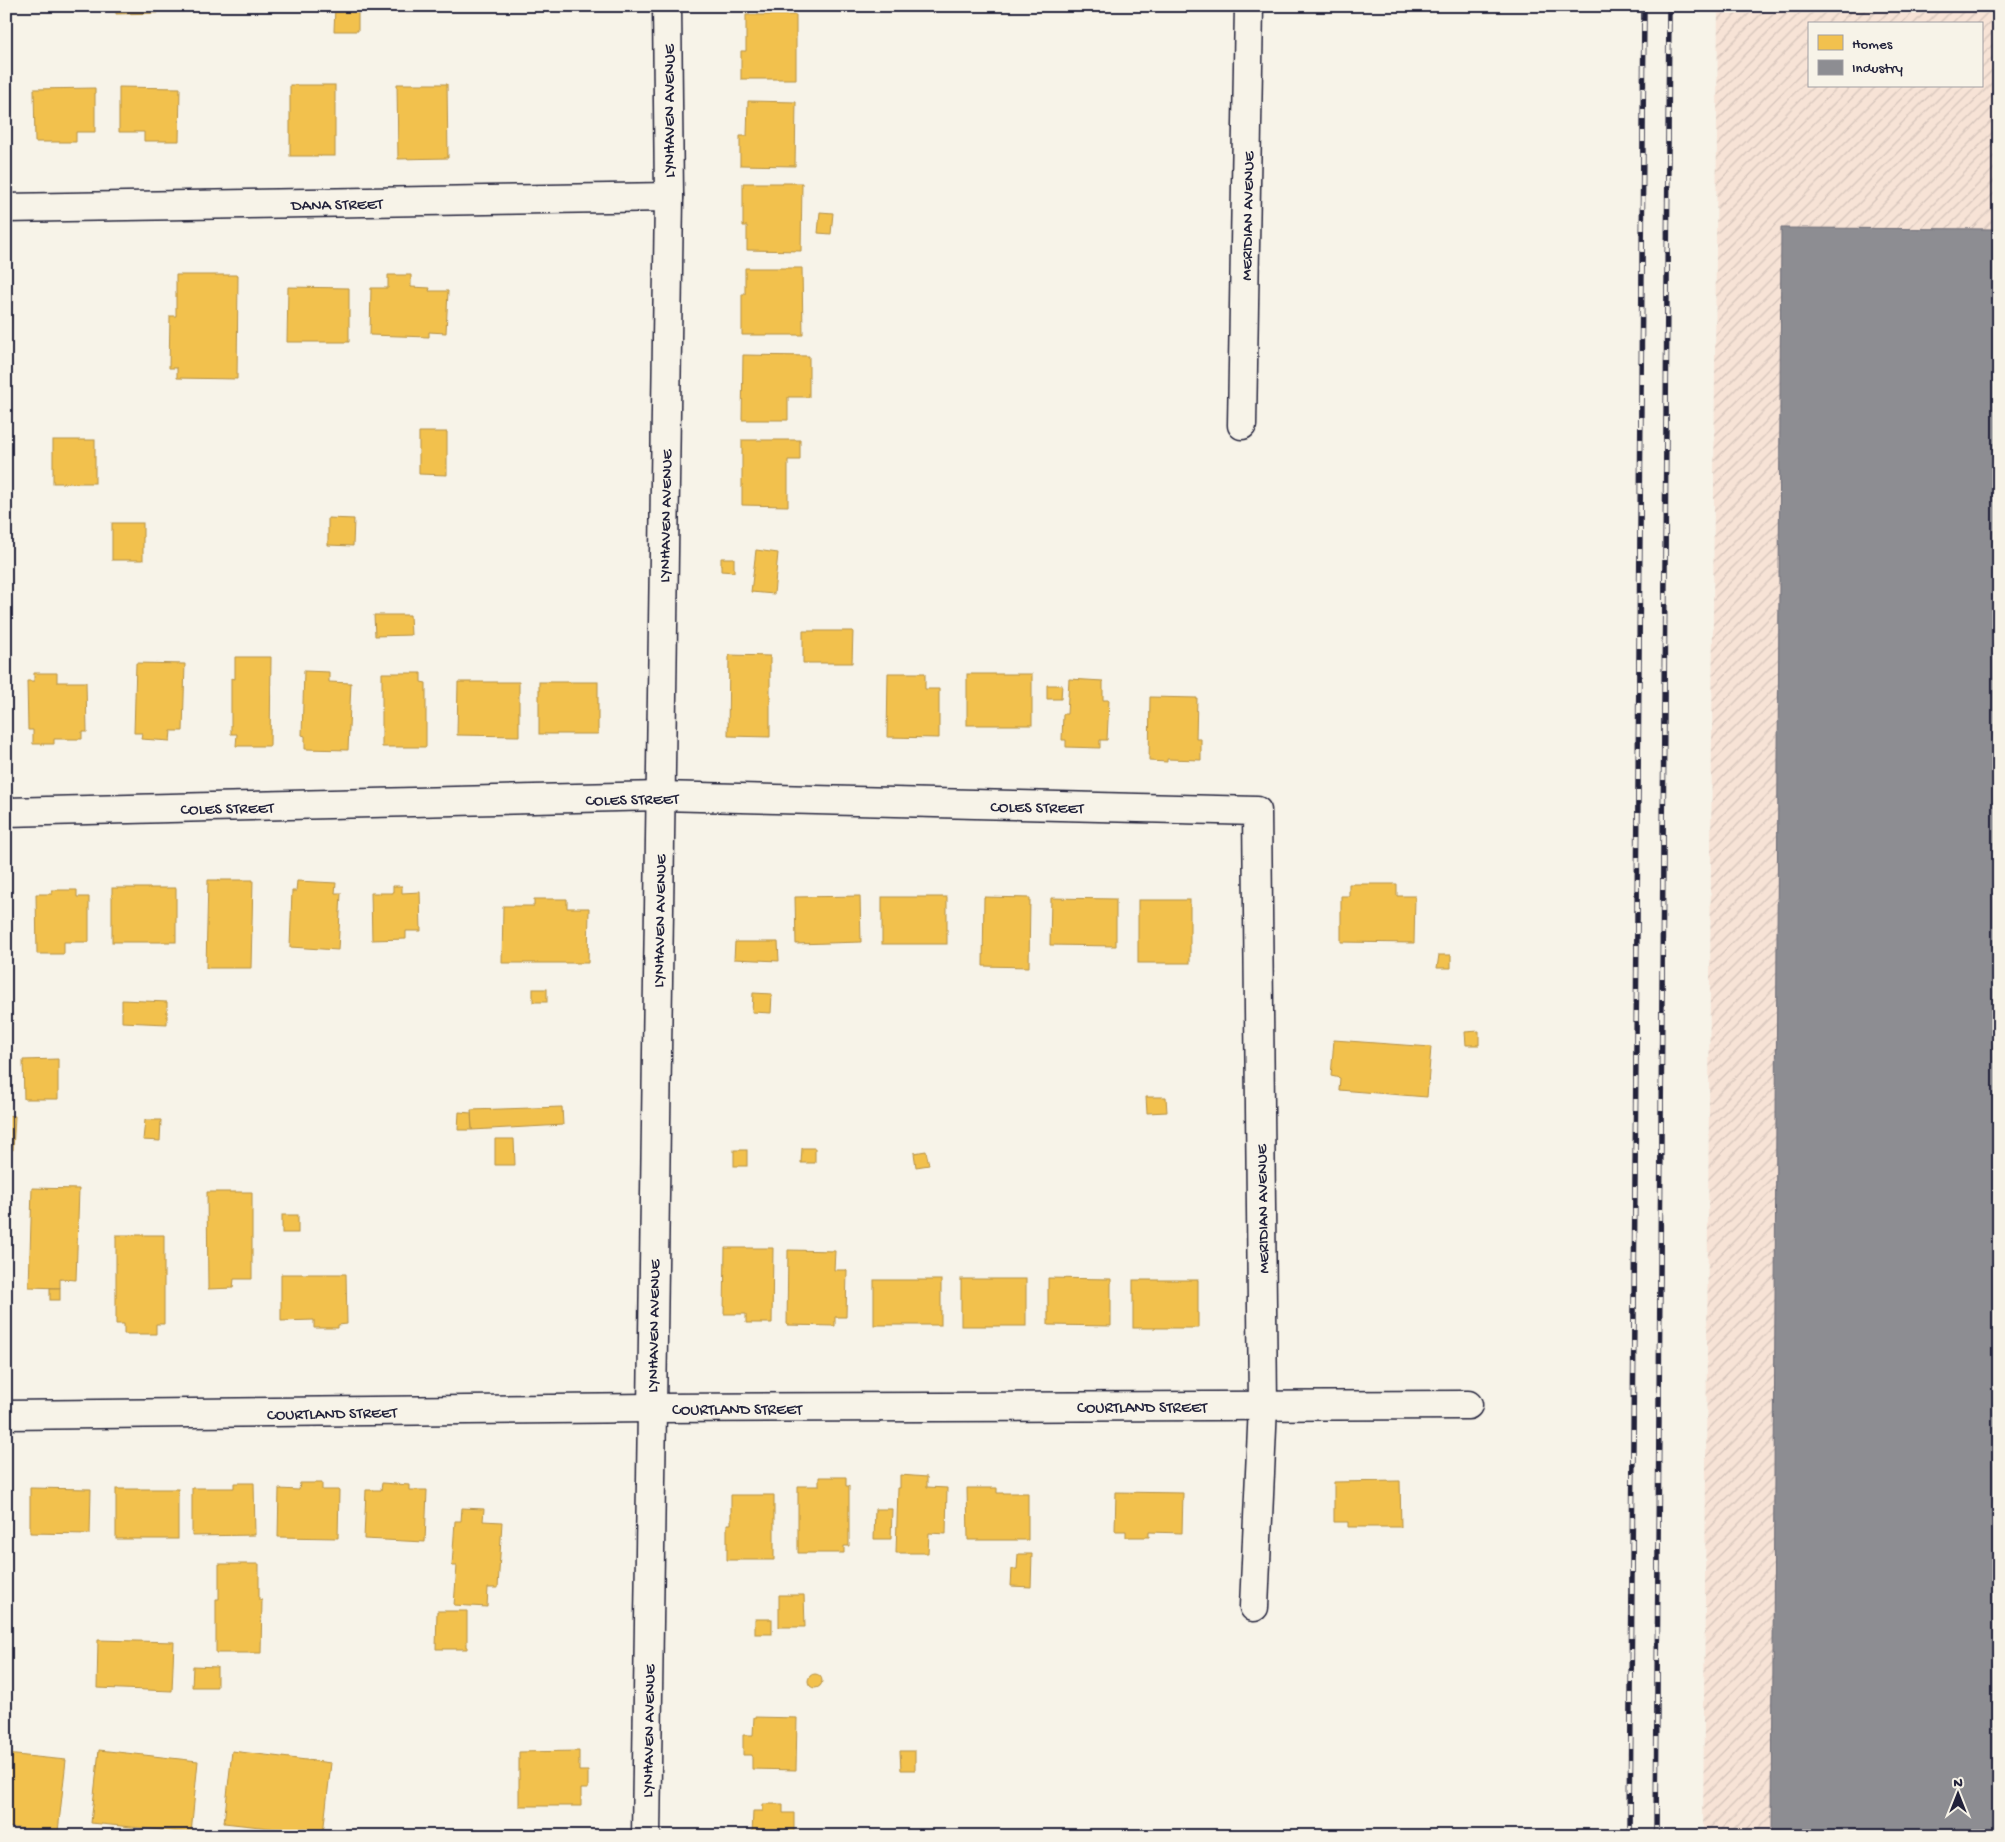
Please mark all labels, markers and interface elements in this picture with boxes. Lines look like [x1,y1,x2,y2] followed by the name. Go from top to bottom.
[1808,22,1982,88] legend
[1852,36,1893,54] text: Homes
[662,43,681,178] street label: LYNHAVEN AVENUE
[1852,60,1904,78] text: Industry
[1239,150,1260,281] street label: MERIDIAN AVENUE
[290,196,384,217] street label: DANA STREET
[657,448,678,583] street label: LYNHAVEN AVENUE
[585,791,680,812] street label: COLES STREET
[990,799,1085,820] street label: COLES STREET
[180,800,275,821] street label: COLES STREET
[651,853,672,988] street label: LYNHAVEN AVENUE
[1254,1143,1275,1274] street label: MERIDIAN AVENUE
[645,1258,666,1393] street label: LYNHAVEN AVENUE
[1077,1400,1208,1419] street label: COURTLAND STREET
[672,1402,803,1421] street label: COURTLAND STREET
[267,1405,398,1426] street label: COURTLAND STREET
[640,1663,661,1798] street label: LYNHAVEN AVENUE
[1932,1770,1982,1820] north arrow
[1953,1775,1963,1792] text: N

